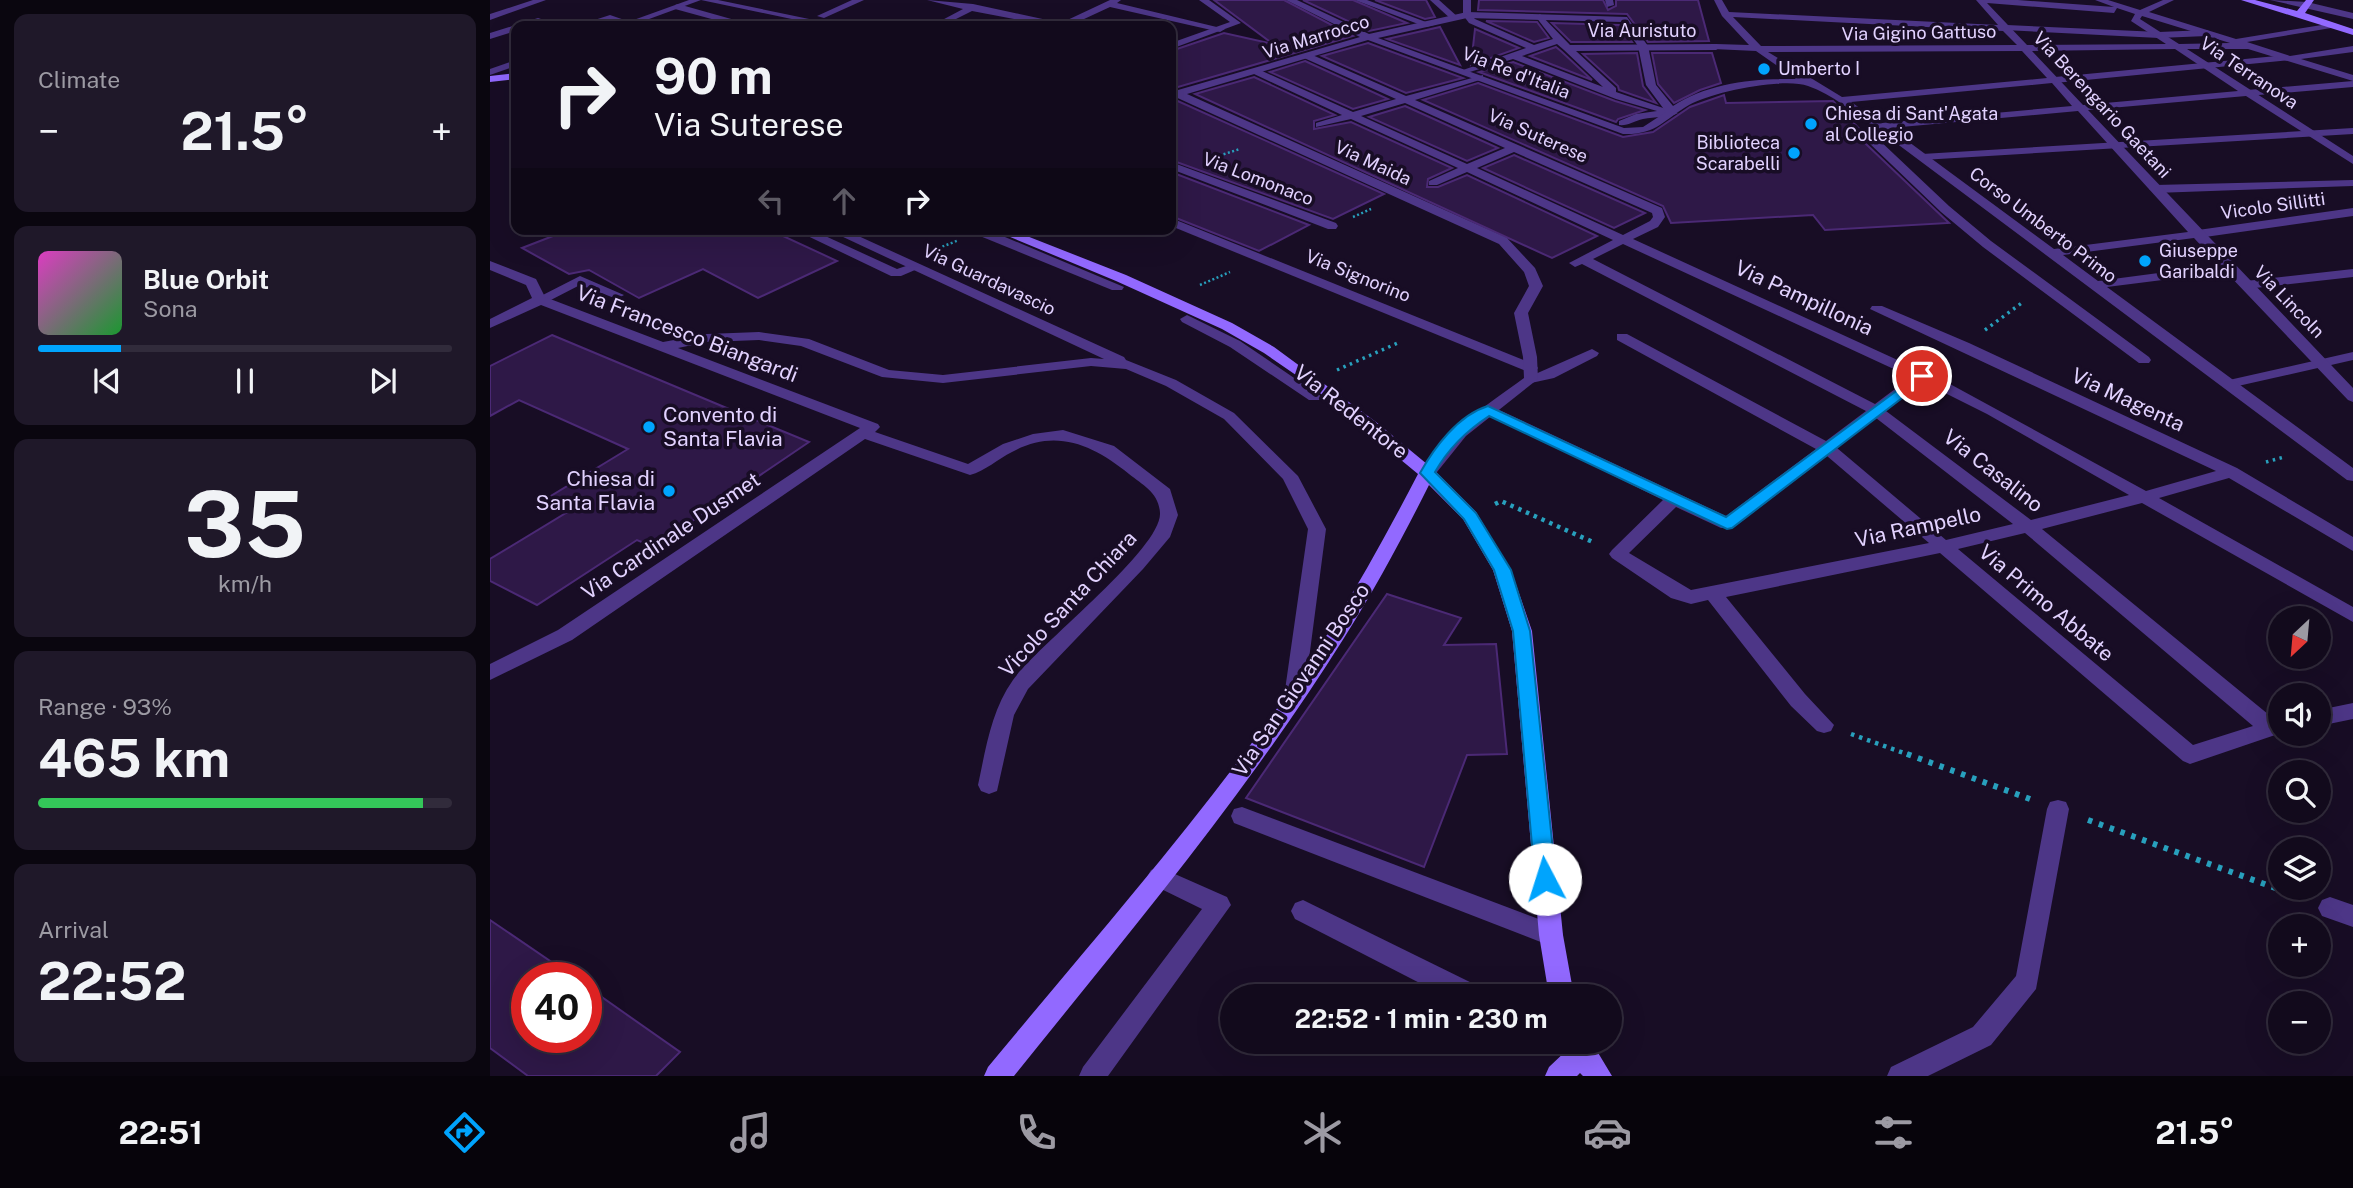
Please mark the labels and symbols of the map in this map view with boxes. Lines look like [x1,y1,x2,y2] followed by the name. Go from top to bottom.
[1260,10,1372,63] street label: Via Marrocco
[1588,20,1696,41] street label: Via Auristuto
[1842,21,1996,44] street label: Via Gigino Gattuso
[2029,27,2176,182] street label: Via Berengario Gaetani
[2196,32,2302,113] street label: Via Terranova
[1459,42,1573,103] street label: Via Re d'Italia
[1778,58,1860,79] place label: Umberto I
[1756,61,1772,77] marker: Umberto I
[1825,103,1998,145] place label: Chiesa di Sant'Agata al Collegio
[1485,104,1591,167] street label: Via Suterese
[1803,116,1819,132] marker: Chiesa di Sant'Agata al Collegio
[1696,132,1780,174] place label: Biblioteca Scarabelli
[1332,136,1415,189] street label: Via Maida
[1786,145,1802,161] marker: Biblioteca Scarabelli
[1200,148,1317,209] street label: Via Lomonaco
[1966,162,2121,287] street label: Corso Umberto Primo
[2219,188,2326,223] street label: Vicolo Sillitti
[920,240,1059,319] street label: Via Guardavascio
[2159,240,2238,282] place label: Giuseppe Garibaldi
[1303,245,1414,306] street label: Via Signorino
[2137,253,2153,269] marker: Giuseppe Garibaldi
[1731,255,1877,340] street label: Via Pampillonia
[2250,261,2329,342] street label: Via Lincoln
[573,280,802,387] street label: Via Francesco Biangardi
[1892,346,1952,406] pin
[1289,359,1413,464] street label: Via Redentore
[2068,362,2189,437] street label: Via Magenta
[663,402,783,451] place label: Convento di Santa Flavia
[641,419,657,435] marker: Convento di Santa Flavia
[1938,424,2048,517] street label: Via Casalino
[536,466,655,515] place label: Chiesa di Santa Flavia
[577,467,765,605] street label: Via Cardinale Dusmet
[661,483,677,499] marker: Chiesa di Santa Flavia
[1853,501,1983,552] street label: Via Rampello
[994,526,1142,682] street label: Vicolo Santa Chiara
[1974,539,2119,666] street label: Via Primo Abbate
[1227,578,1375,781] street label: Via San Giovanni Bosco
[2268,606,2331,668] north arrow
[1508,842,1582,916] position arrow
[511,962,602,1053] speed limit sign: 40

